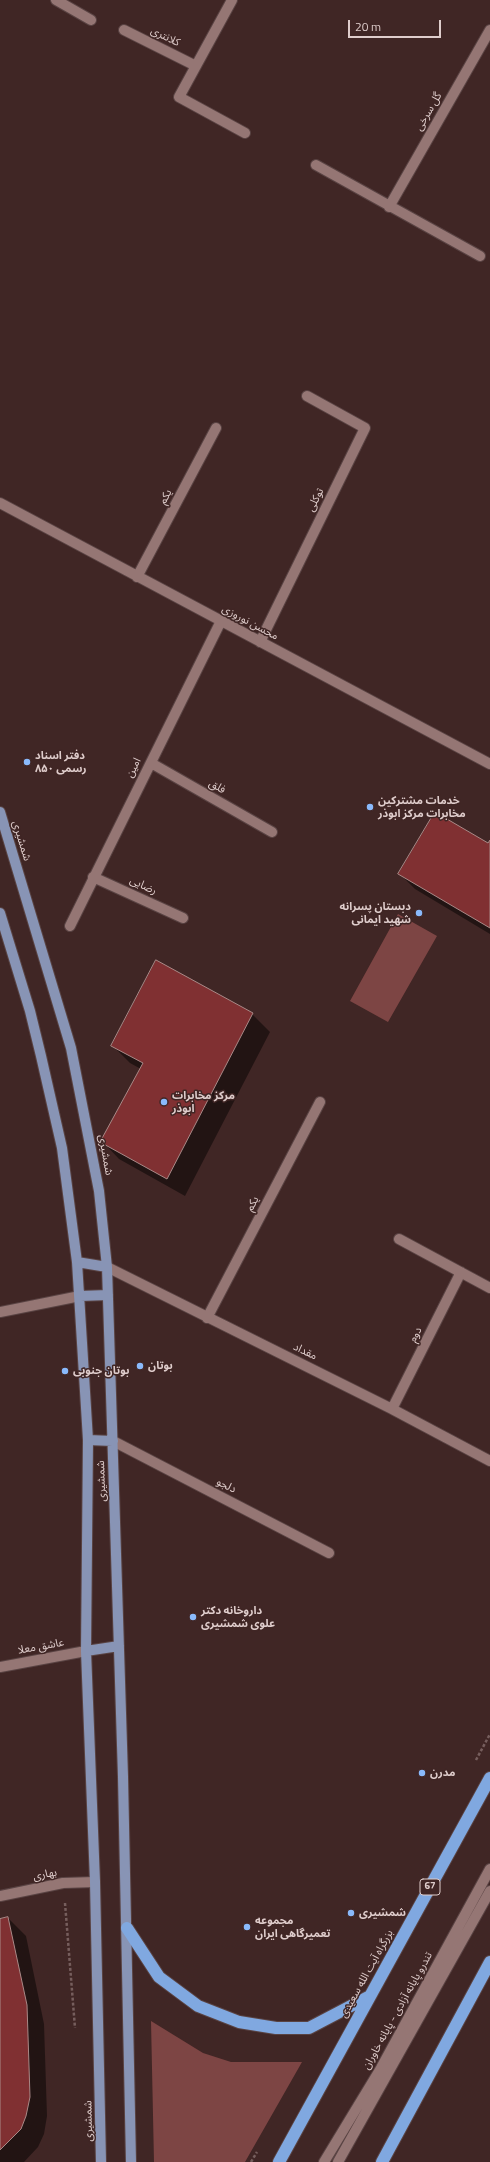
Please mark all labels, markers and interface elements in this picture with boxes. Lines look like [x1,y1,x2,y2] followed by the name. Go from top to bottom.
[350,12,443,38] scale bar
[355,17,381,36] text: 20 m
[148,24,182,50] street label: کلانتری
[413,90,445,134] street label: گل سرخی
[305,486,327,514] street label: توکلی
[157,487,175,507] street label: یکم
[219,603,281,643] street label: محسن نوروزی
[35,749,87,775] place label: دفتر اسناد رسمی ۸۵۰
[123,756,145,780] street label: امین
[22,757,32,767] marker: دفتر اسناد رسمی ۸۵۰
[206,777,228,797] street label: فلق
[378,794,466,820] place label: خدمات مشترکین مخابرات مرکز ابوذر
[365,802,375,812] marker: خدمات مشترکین مخابرات مرکز ابوذر
[9,819,33,863] street label: شمشیری
[127,874,159,898] street label: رضایی
[340,900,411,926] place label: دبستان پسرانه شهید ایمانی
[414,908,424,918] marker: دبستان پسرانه شهید ایمانی
[172,1089,235,1115] place label: مرکز مخابرات ابوذر
[159,1097,169,1107] marker: مرکز مخابرات ابوذر
[95,1134,115,1176] street label: شمشیری
[244,1194,262,1214] street label: یکم
[407,1325,425,1345] street label: دوم
[291,1341,319,1363] street label: مقداد
[148,1359,173,1373] place label: بوتان
[135,1361,145,1371] marker: بوتان
[73,1364,129,1378] place label: بوتان جنوبی
[60,1366,70,1376] marker: بوتان جنوبی
[95,1460,109,1502] street label: شمشیری
[214,1476,238,1496] street label: دلجو
[201,1604,275,1630] place label: داروخانه دکتر علوی شمشیری
[188,1612,198,1622] marker: داروخانه دکتر علوی شمشیری
[17,1636,65,1658] street label: عاشق معلا
[430,1766,455,1780] place label: مدرن
[417,1768,427,1778] marker: مدرن
[32,1866,58,1884] street label: بهاری
[420,1879,440,1895] road number: 67
[359,1906,406,1920] place label: شمشیری
[346,1908,356,1918] marker: شمشیری
[255,1914,330,1940] place label: مجموعه تعمیرگاهی ایران
[242,1922,252,1932] marker: مجموعه تعمیرگاهی ایران
[337,1928,397,2020] street label: بزرگراه آیت الله سعیدی
[360,1950,436,2072] street label: تندرو پایانه آزادی - پایانه خاوران
[82,2100,96,2142] street label: شمشیری

